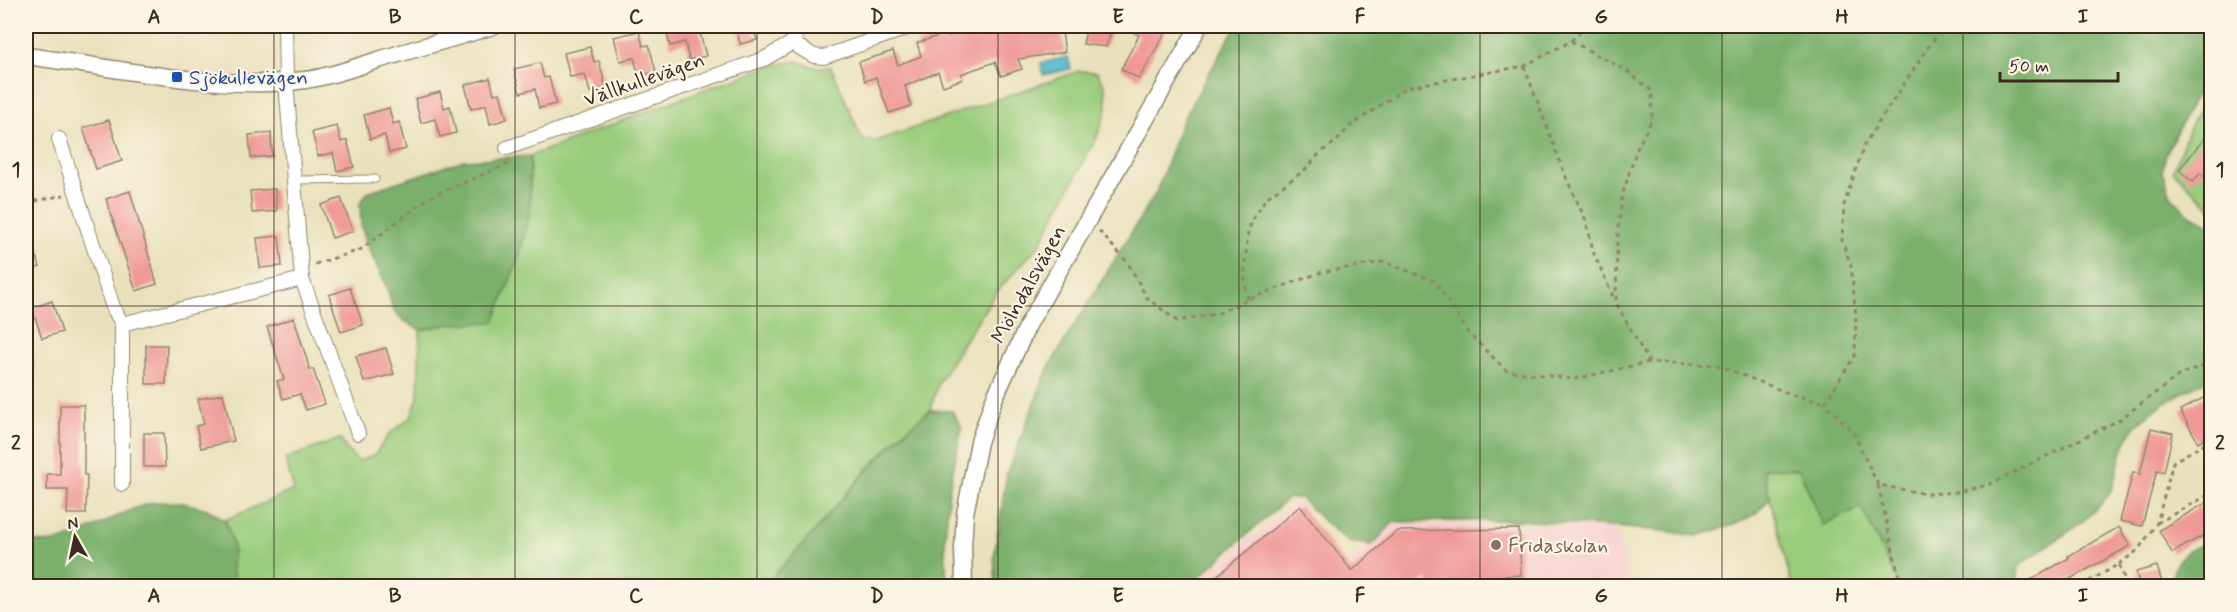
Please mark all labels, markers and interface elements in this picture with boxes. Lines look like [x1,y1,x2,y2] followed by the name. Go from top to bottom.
[147,4,161,31] text: A
[389,4,402,31] text: B
[629,4,644,31] text: C
[870,4,884,31] text: D
[1112,4,1124,31] text: E
[1355,4,1366,31] text: F
[1594,4,1608,31] text: G
[1835,4,1849,31] text: H
[2078,4,2088,31] text: I
[2000,45,2118,83] scale bar
[580,46,709,114] street label: Vällkullevägen
[2009,55,2049,79] text: 50 m
[189,64,308,92] place label: Sjökullevägen
[170,70,184,84] marker: Sjökullevägen
[12,157,20,184] text: 1
[2216,157,2224,184] text: 1
[985,220,1073,349] street label: Mölndalsvägen
[11,430,21,457] text: 2
[2215,430,2225,457] text: 2
[45,507,105,567] north arrow
[66,512,80,535] text: N
[1508,532,1608,560] place label: Fridaskolan
[1489,538,1503,552] marker: Fridaskolan
[147,583,161,610] text: A
[389,583,402,610] text: B
[629,583,644,610] text: C
[870,583,884,610] text: D
[1112,583,1124,610] text: E
[1355,583,1366,610] text: F
[1594,583,1608,610] text: G
[1835,583,1849,610] text: H
[2078,583,2088,610] text: I

